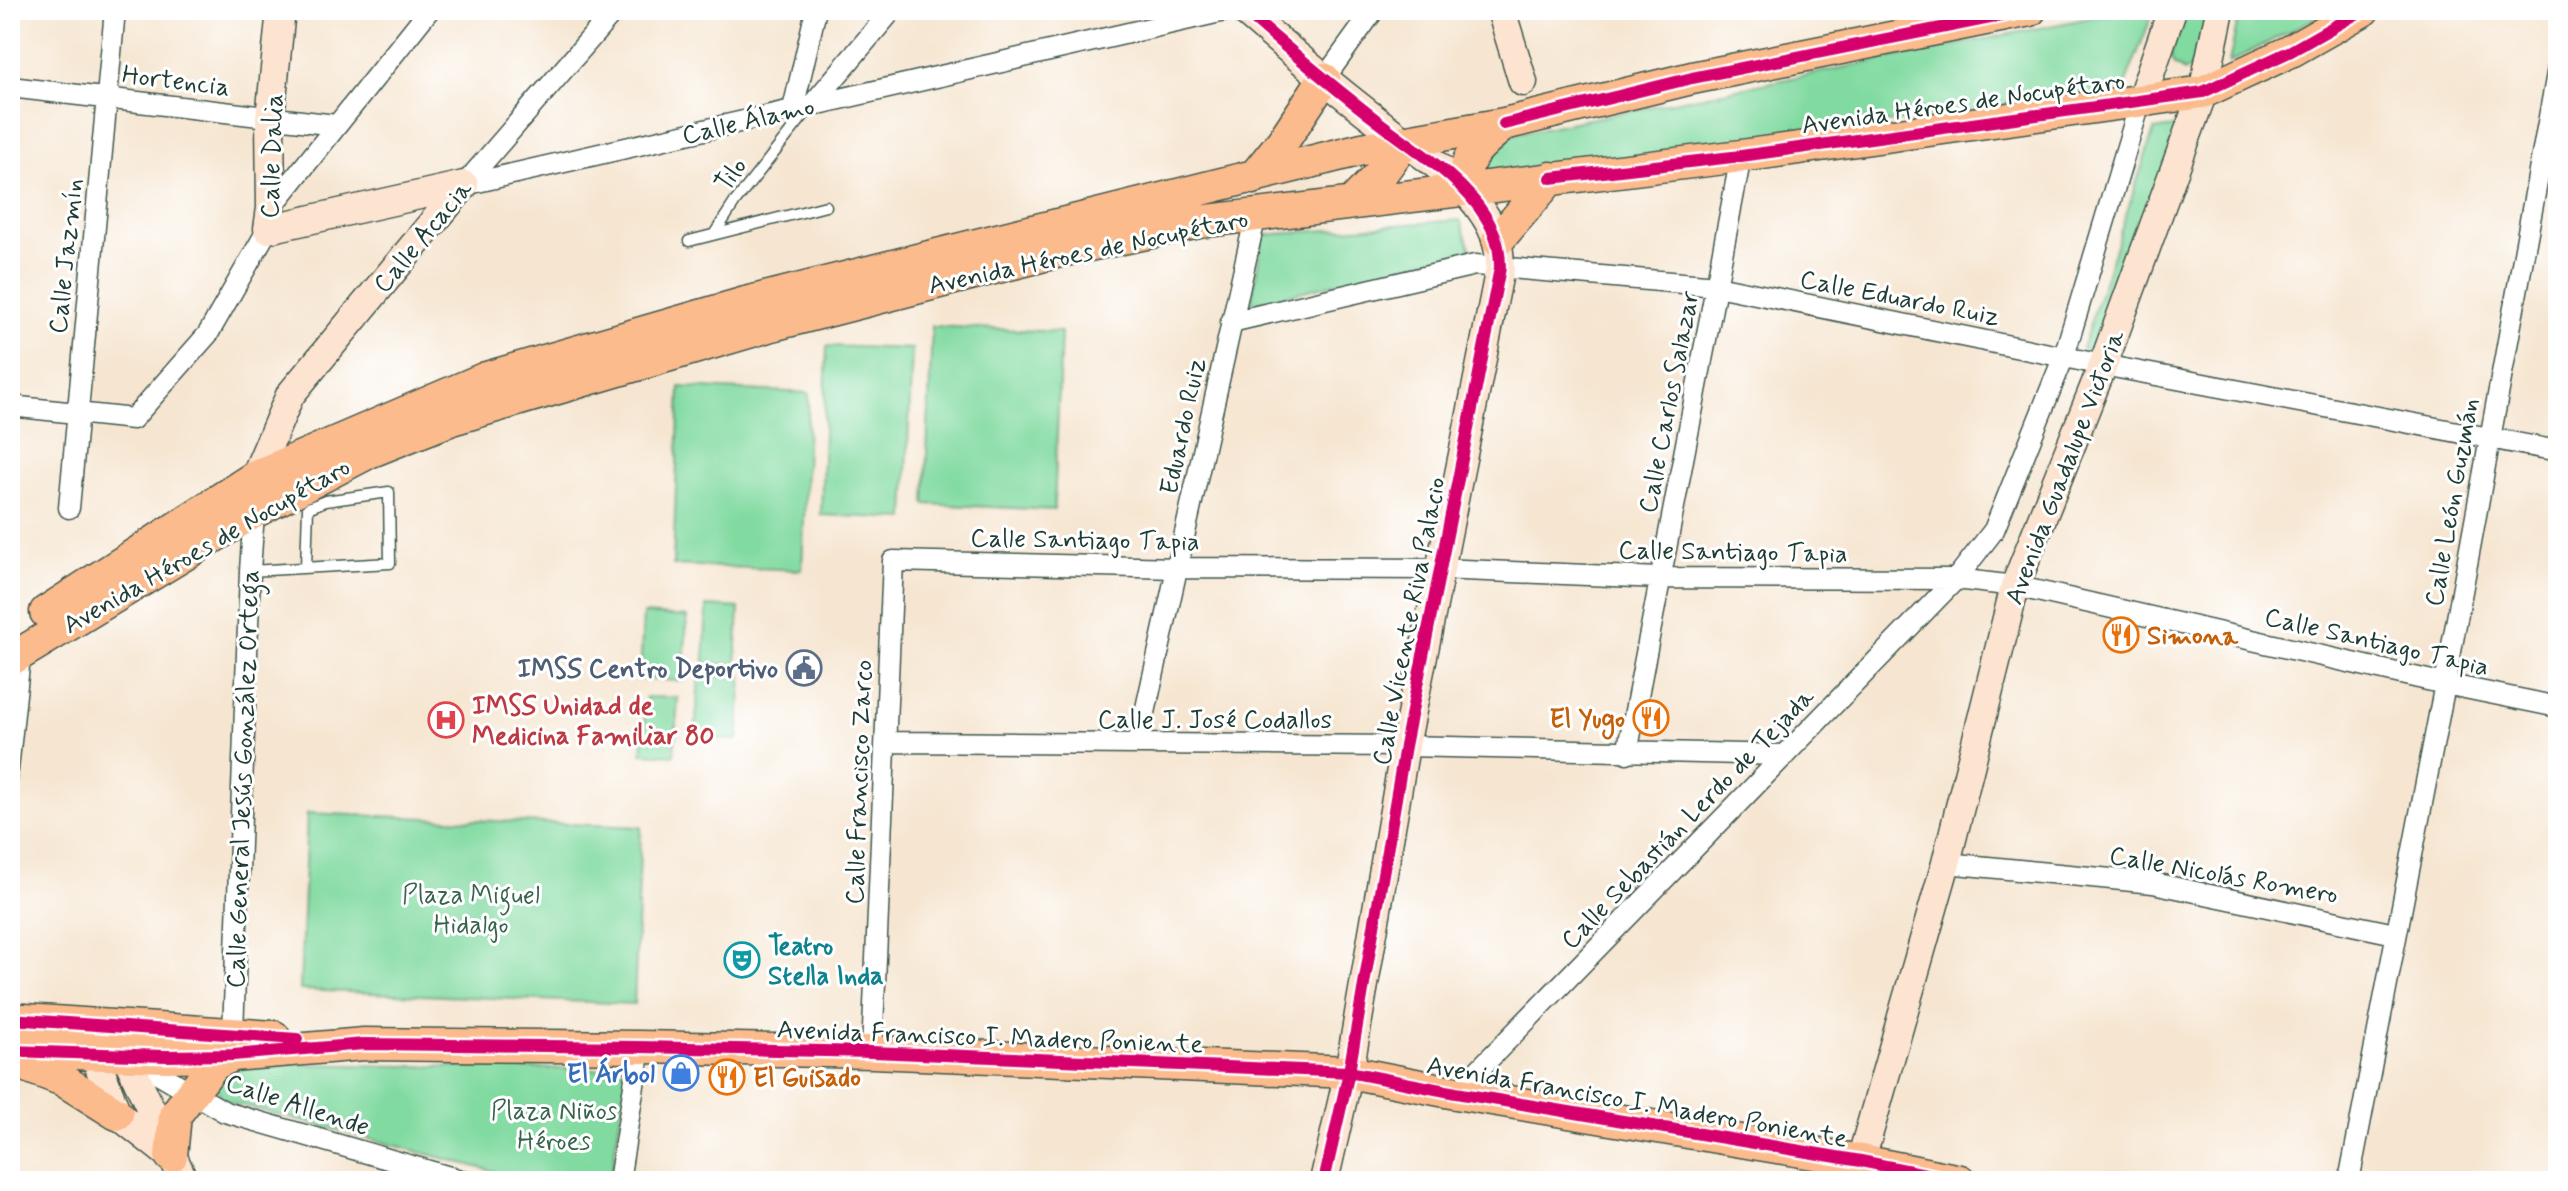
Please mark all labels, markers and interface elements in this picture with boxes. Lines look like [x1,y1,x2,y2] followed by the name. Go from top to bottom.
[120,59,232,105] street label: Hortencia
[1799,64,2127,144] street label: Avenida Héroes de Nocupétaro
[679,89,818,154] street label: Calle Álamo
[254,93,292,219] street label: Calle Dalia
[708,151,756,199] street label: Tilo
[366,173,481,301] street label: Calle Acacia
[42,177,92,336] street label: Calle Jazmín
[925,202,1251,303] street label: Avenida Héroes de Nocupétaro
[1797,263,2002,335] street label: Calle Eduardo Ruiz
[1632,288,1708,516] street label: Calle Carlos Salazar
[1998,325,2134,610] street label: Avenida Guadalupe Victoria
[1153,355,1215,498] street label: Eduardo Ruiz
[2418,395,2488,609] street label: Calle León Guzmán
[57,450,357,643] street label: Avenida Héroes de Nocupétaro
[1365,474,1455,768] street label: Calle Vicente Riva Palacio
[970,522,1200,560] street label: Calle Santiago Tapia
[1618,534,1848,572] street label: Calle Santiago Tapia
[220,569,271,989] street label: Calle General Jesús González Ortega
[2261,601,2492,685] street label: Calle Santiago Tapia
[2102,616,2140,654] restaurant icon: Simona
[2147,620,2239,654] place label: Simona
[785,649,823,687] public building icon: IMSS Centro Deportivo
[518,653,778,687] place label: IMSS Centro Deportivo
[839,659,881,905] street label: Calle Francisco Zarco
[1554,681,1823,957] street label: Calle Sebastián Lerdo de Tejada
[472,690,714,754] place label: IMSS Unidad de Medicina Familiar 80
[1632,699,1670,737] restaurant icon: El Yugo
[427,701,465,739] hospital icon: IMSS Unidad de Medicina Familiar 80
[1550,703,1625,740] place label: El Yugo
[1098,704,1332,738] street label: Calle J. José Codallos
[2107,839,2341,913] street label: Calle Nicolás Romero
[402,879,540,943] park label: Plaza Miguel Hidalgo
[768,930,884,994] place label: Teatro Stella Inda
[723,941,761,979] theatre icon: Teatro Stella Inda
[776,1014,1204,1062] street label: Avenida Francisco I. Madero Poniente
[1424,1049,1850,1157] street label: Avenida Francisco I. Madero Poniente
[662,1054,700,1092] shop icon: El Árbol
[567,1056,655,1092] place label: El Árbol
[708,1058,746,1096] restaurant icon: El Guisado
[753,1062,861,1096] place label: El Guisado
[221,1067,374,1145] street label: Calle Allende
[491,1095,617,1159] park label: Plaza Niños Héroes

